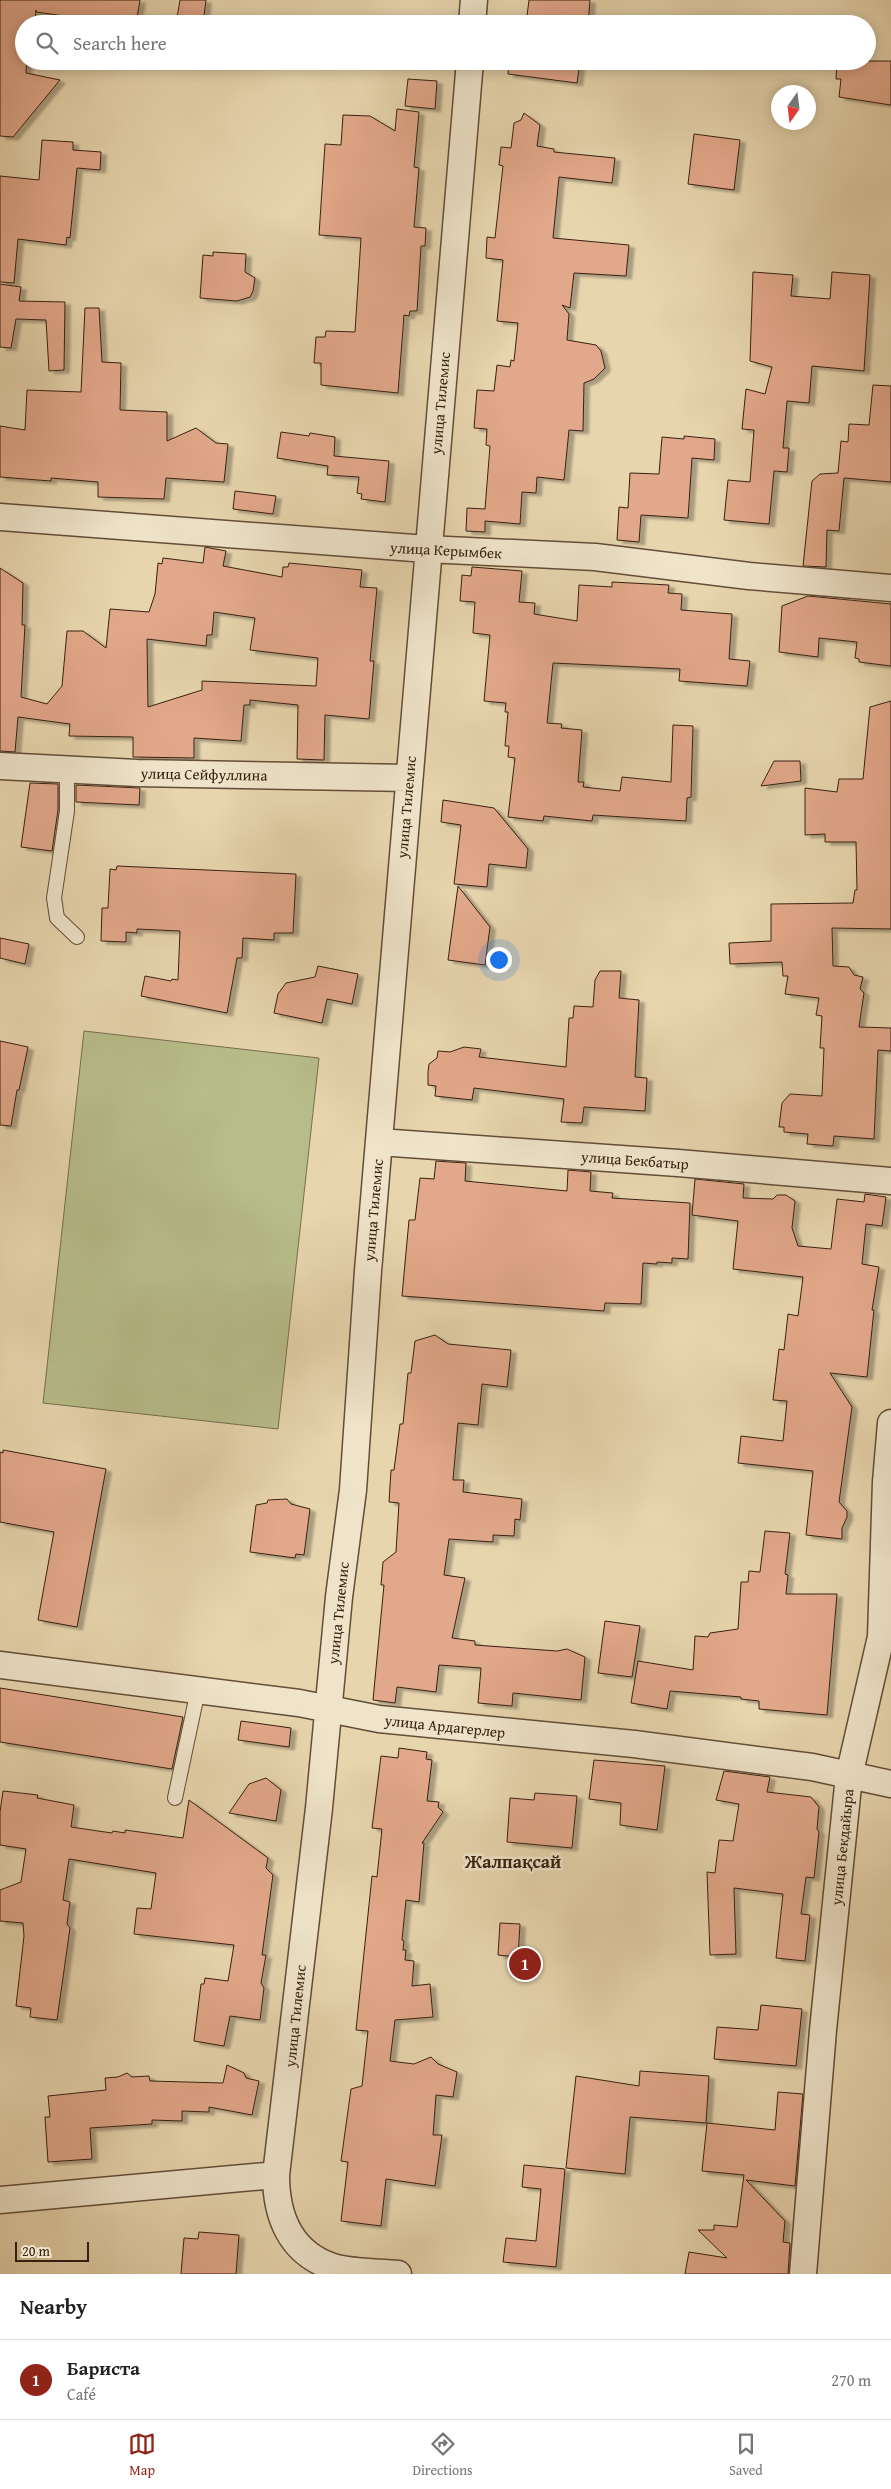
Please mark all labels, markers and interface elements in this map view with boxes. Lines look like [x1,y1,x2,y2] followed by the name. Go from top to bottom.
[15,15,876,70] search box
[33,29,61,57] icon: search
[73,29,167,57] text: Search here
[771,85,816,130] north arrow
[425,351,455,456] street label: улица Тилемис
[389,537,503,563] street label: улица Керымбек
[391,755,421,860] street label: улица Тилемис
[139,762,268,786] street label: улица Сейфуллина
[486,947,512,973] your location
[579,1146,690,1174] street label: улица Бекбатыр
[358,1158,388,1263] street label: улица Тилемис
[322,1560,354,1666] street label: улица Тилемис
[383,1709,506,1743] street label: улица Ардагерлер
[825,1787,859,1907] street label: улица Бекдайыра
[464,1848,561,1875] district label: Жалпақсай
[509,1945,541,1983] pin: 1
[279,1963,311,2069] street label: улица Тилемис
[15,2239,89,2262] scale bar
[22,2241,50,2261] text: 20 m
[20,2291,87,2322] text: Nearby
[67,2354,140,2382] text: Бариста
[32,2368,40,2392] text: 1
[831,2368,871,2392] text: 270 m
[67,2382,96,2406] text: Café
[128,2430,156,2480] tab: Map
[412,2430,473,2480] tab: Directions
[729,2430,763,2480] tab: Saved

